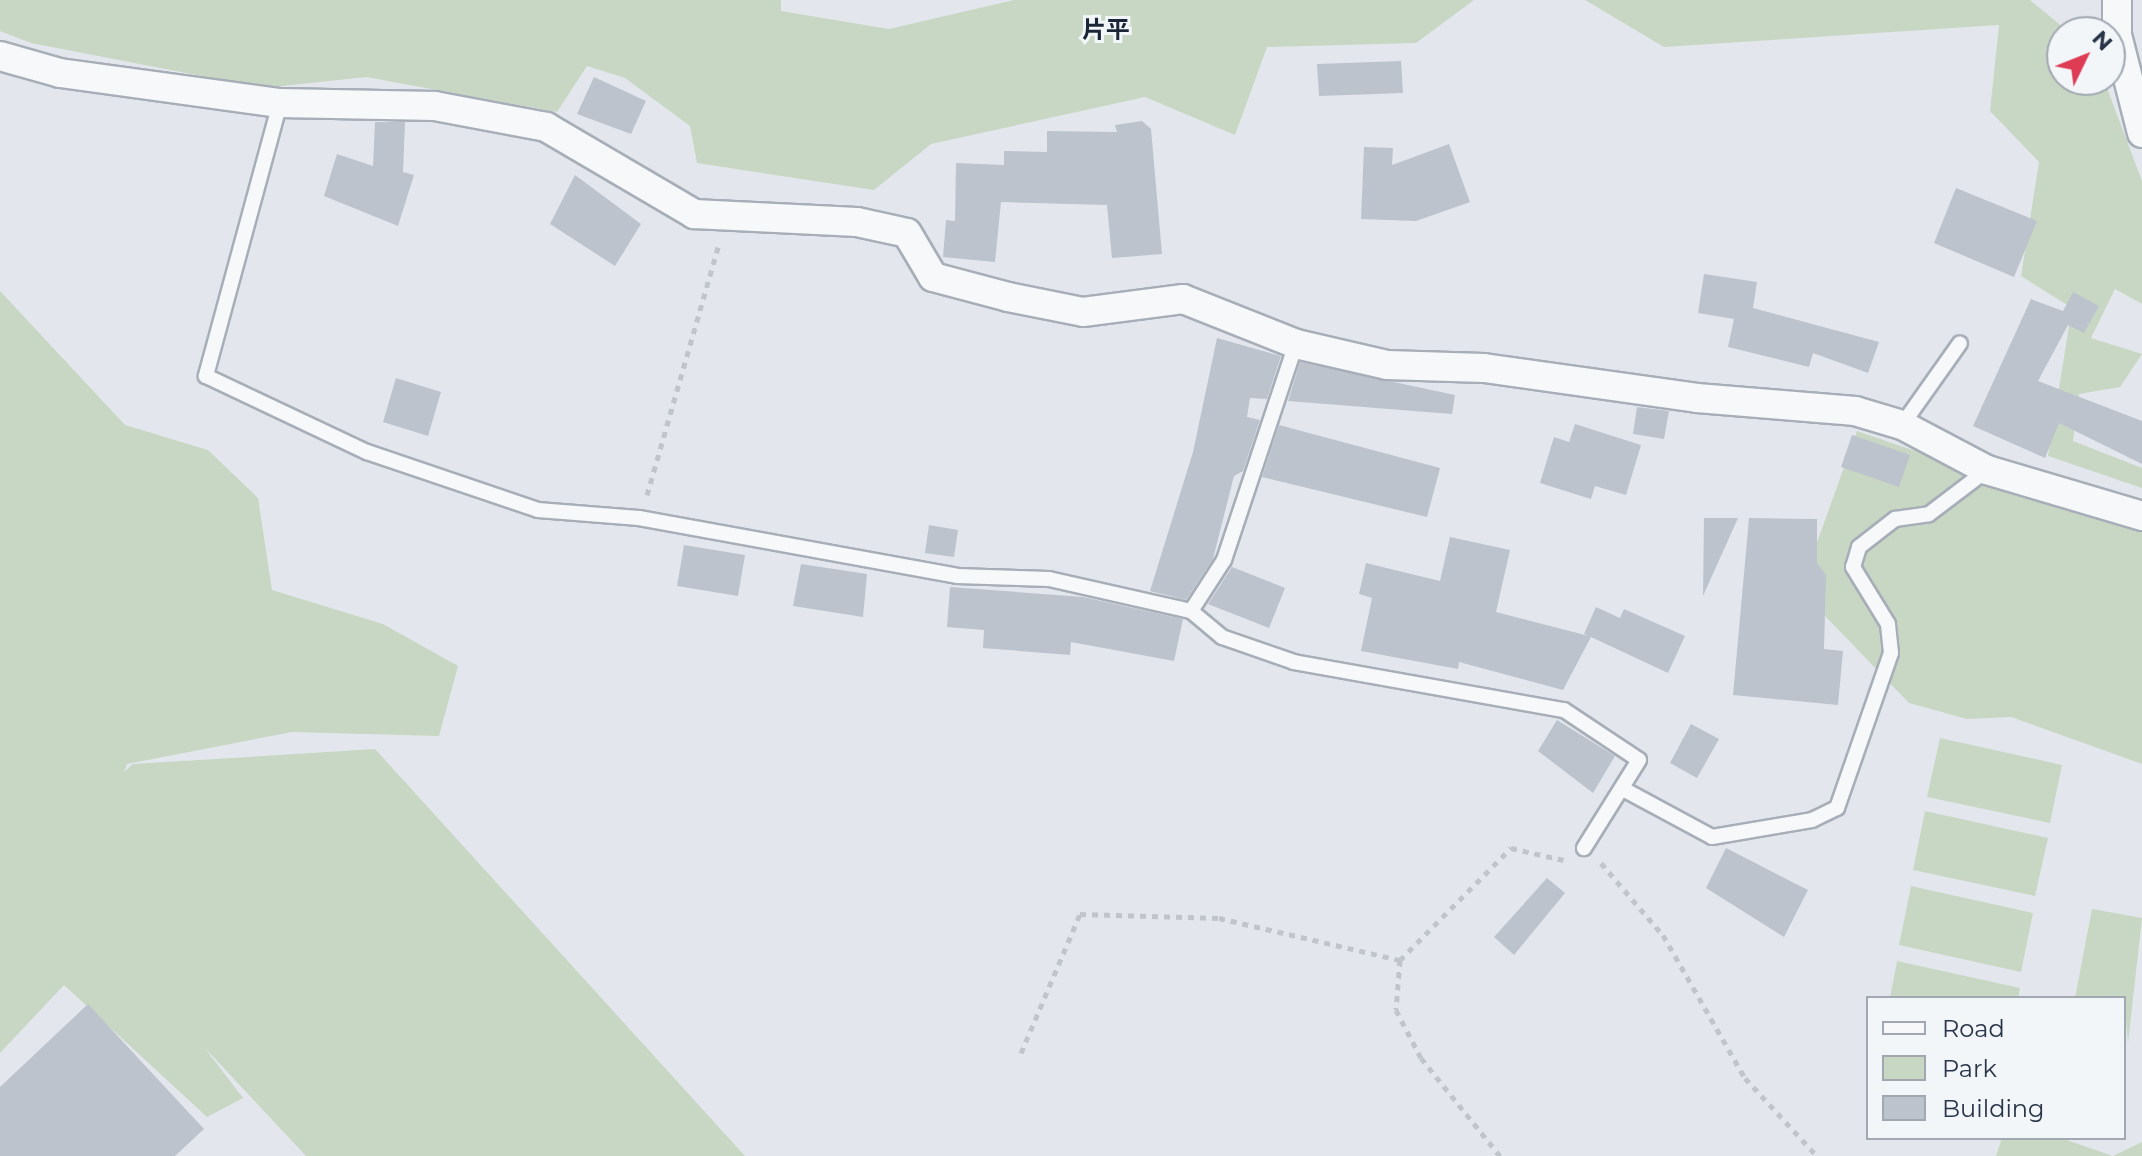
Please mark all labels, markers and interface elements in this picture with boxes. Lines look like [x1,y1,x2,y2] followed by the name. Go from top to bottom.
[1082,16,1130,44] district label: 片平
[2046,16,2126,96] north arrow
[2087,25,2118,56] text: N
[1866,996,2126,1140] legend
[1942,1014,2005,1043] text: Road
[1942,1054,1997,1083] text: Park
[1942,1094,2045,1123] text: Building

